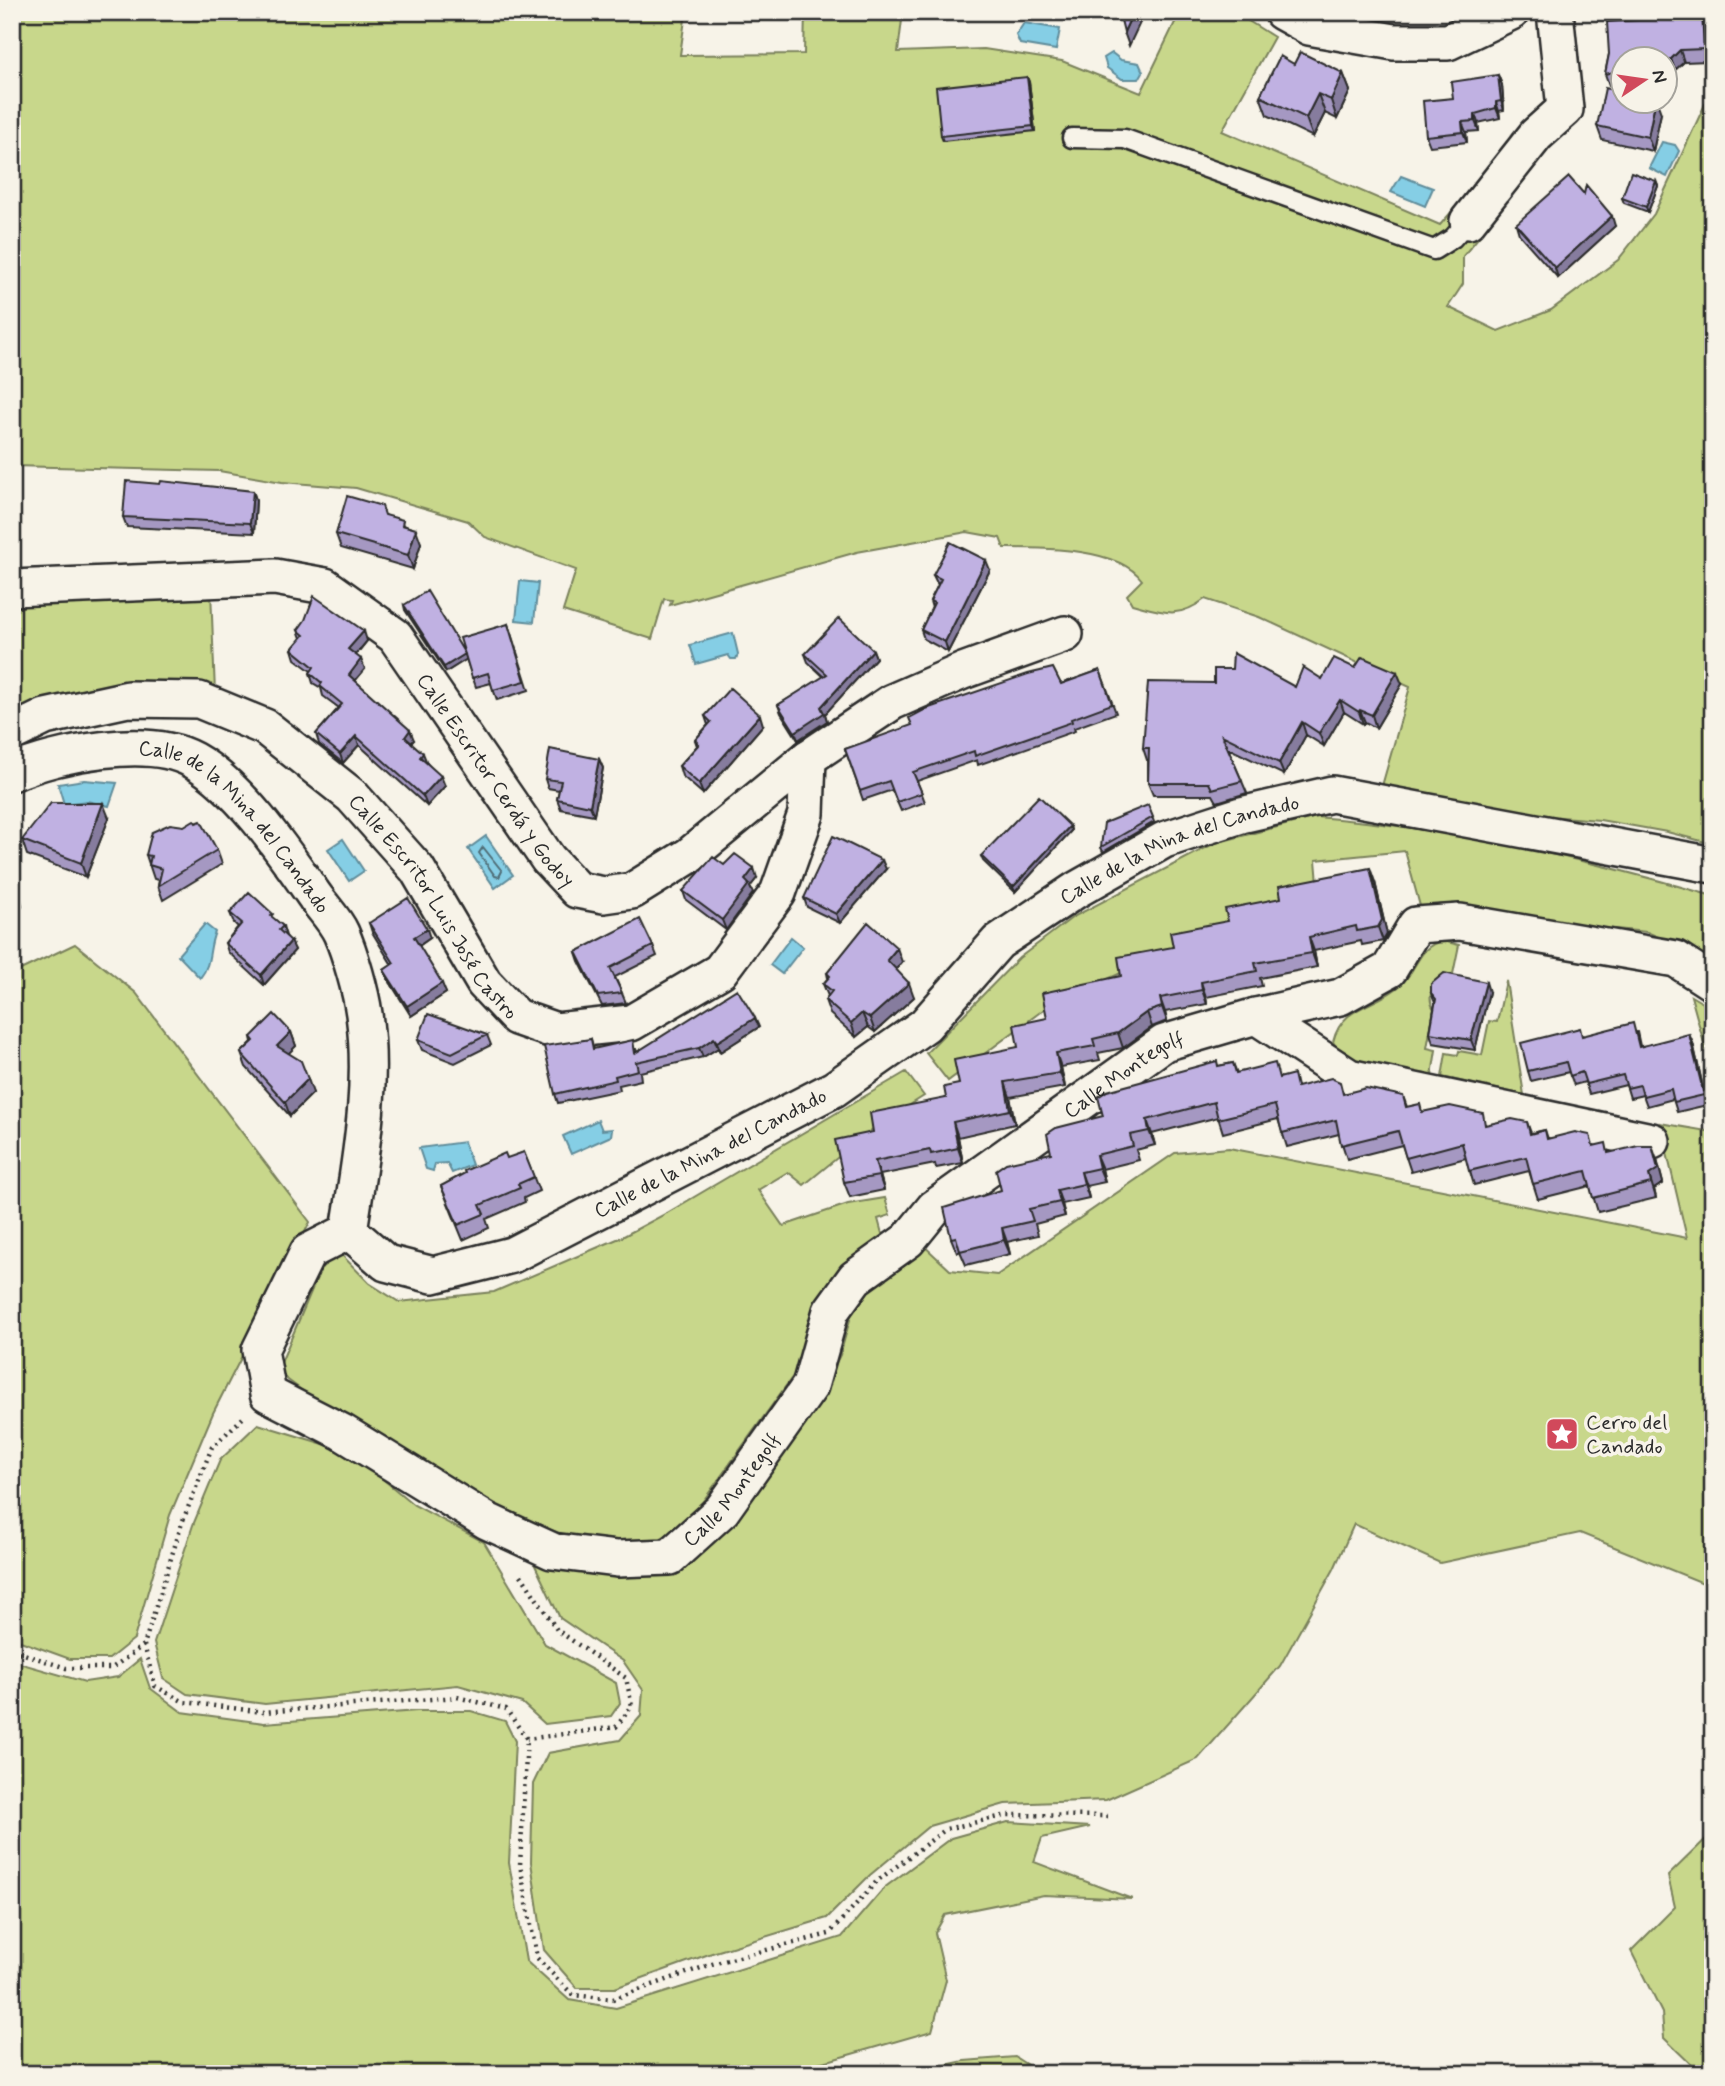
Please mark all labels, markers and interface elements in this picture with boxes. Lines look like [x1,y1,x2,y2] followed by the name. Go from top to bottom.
[1610,46,1680,116] north arrow
[1645,68,1673,85] text: N
[410,668,581,894] street label: Calle Escritor Cerdá y Godoy
[138,735,336,920] street label: Calle de la Mina del Candado
[342,788,524,1026] street label: Calle Escritor Luis José Castro
[1054,789,1302,912] street label: Calle de la Mina del Candado
[1058,1025,1187,1126] street label: Calle Montegolf
[589,1082,832,1225] street label: Calle de la Mina del Candado
[1586,1409,1667,1461] place label: Cerro del Candado
[1543,1415,1581,1453] place icon: Cerro del Candado
[677,1428,787,1554] street label: Calle Montegolf

